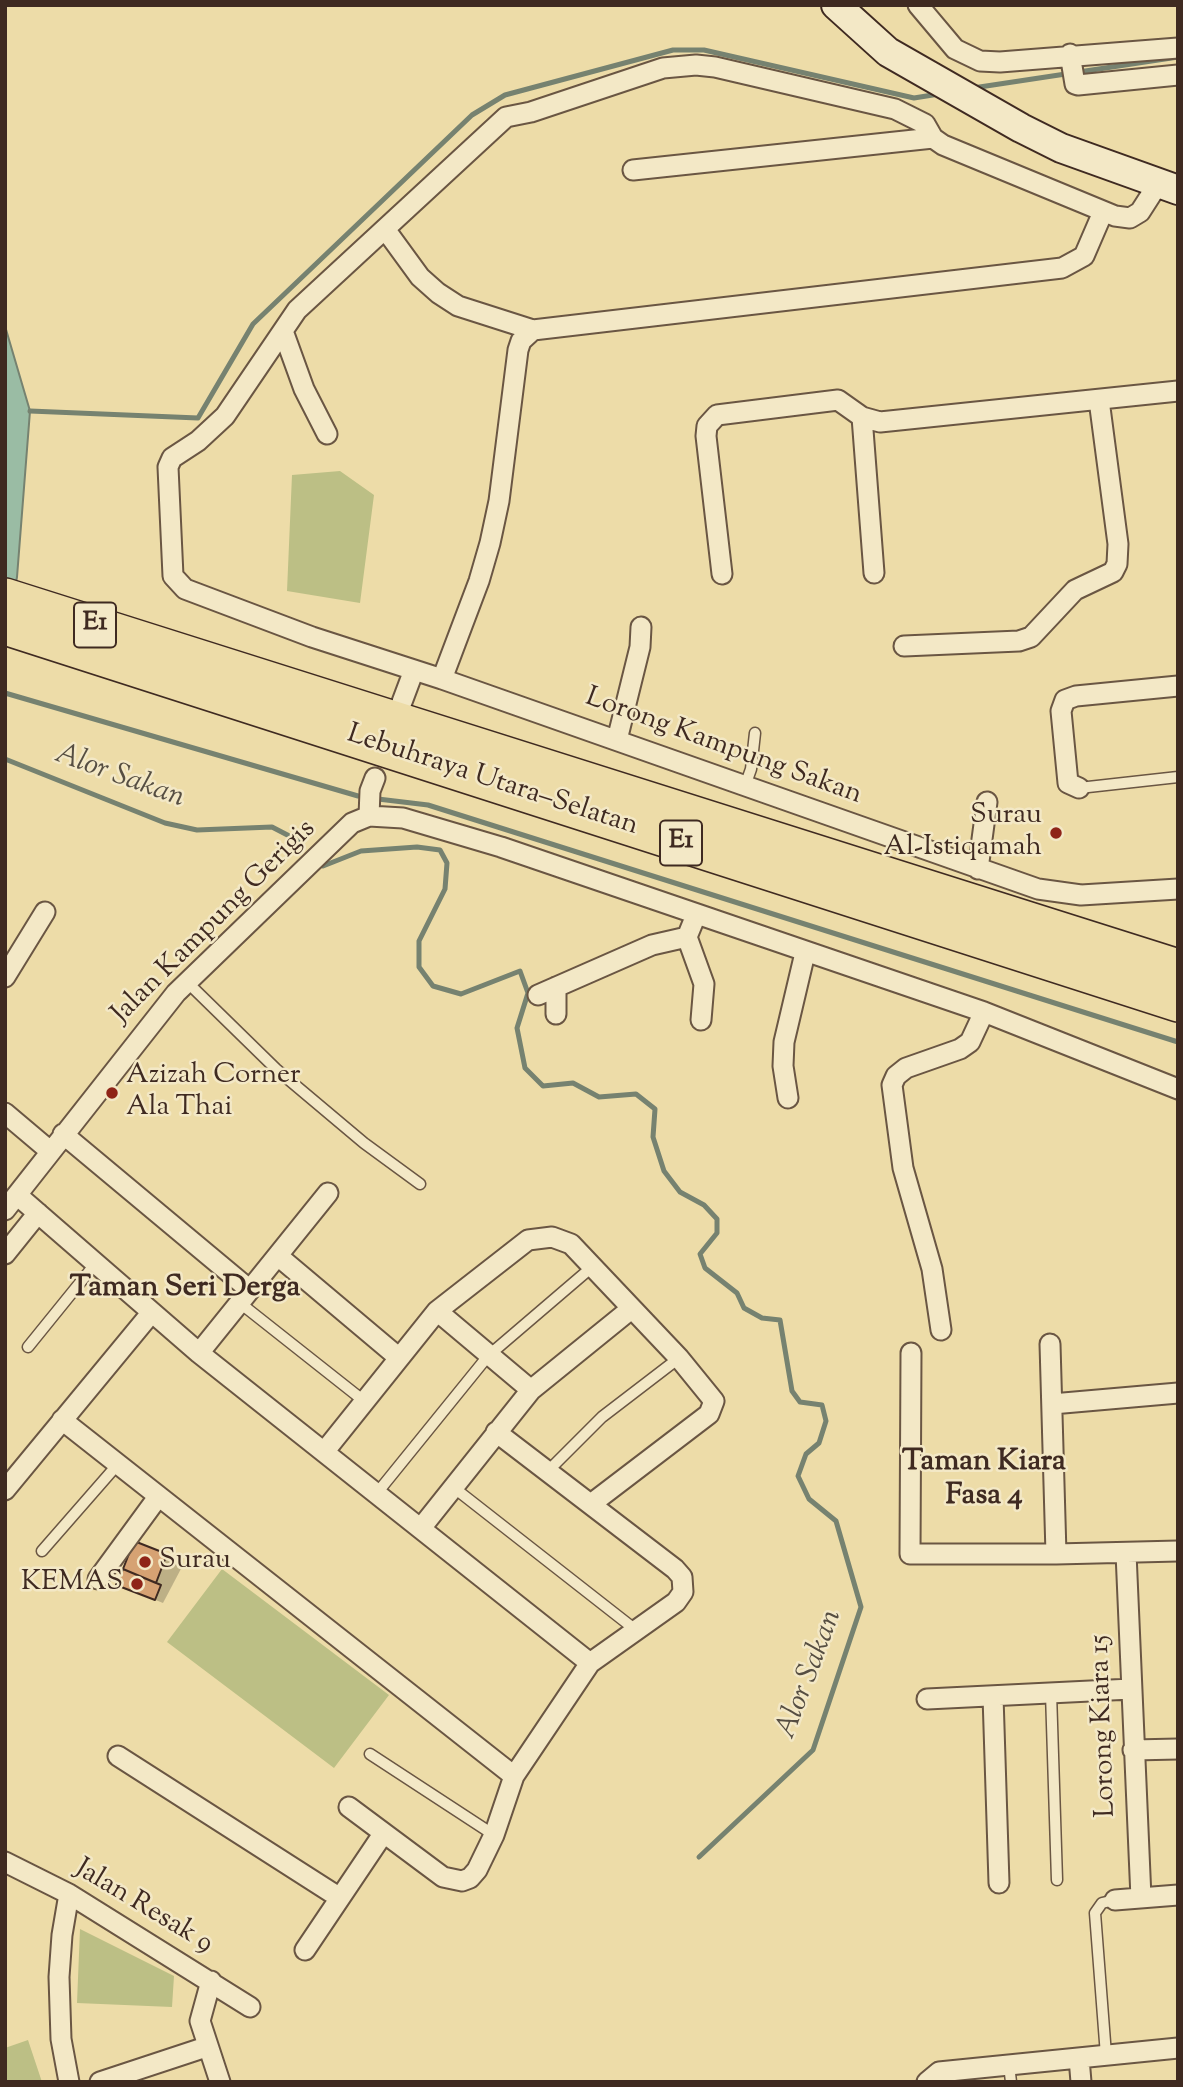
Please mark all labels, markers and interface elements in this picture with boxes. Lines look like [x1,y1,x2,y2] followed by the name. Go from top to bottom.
[74,603,116,648] road number: E1
[580,682,866,814] street label: Lorong Kampung Sakan
[342,719,642,845] street label: Lebuhraya Utara–Selatan
[49,738,189,818] water label: Alor Sakan
[884,800,1042,866] place label: Surau Al-Istiqamah
[106,814,324,1032] street label: Jalan Kampung Gerigis
[660,820,702,866] road number: E1
[1048,825,1064,841] marker: Surau Al-Istiqamah
[126,1060,301,1126] place label: Azizah Corner Ala Thai
[104,1085,120,1101] marker: Azizah Corner Ala Thai
[70,1272,300,1308] district label: Taman Seri Derga
[902,1446,1066,1516] district label: Taman Kiara Fasa 4
[159,1545,231,1579] place label: Surau
[137,1554,153,1570] marker: Surau
[21,1567,123,1601] place label: KEMAS
[129,1576,145,1592] marker: KEMAS
[770,1605,852,1745] water label: Alor Sakan
[1085,1634,1125,1818] street label: Lorong Kiara 15
[68,1854,218,1962] street label: Jalan Resak 9

